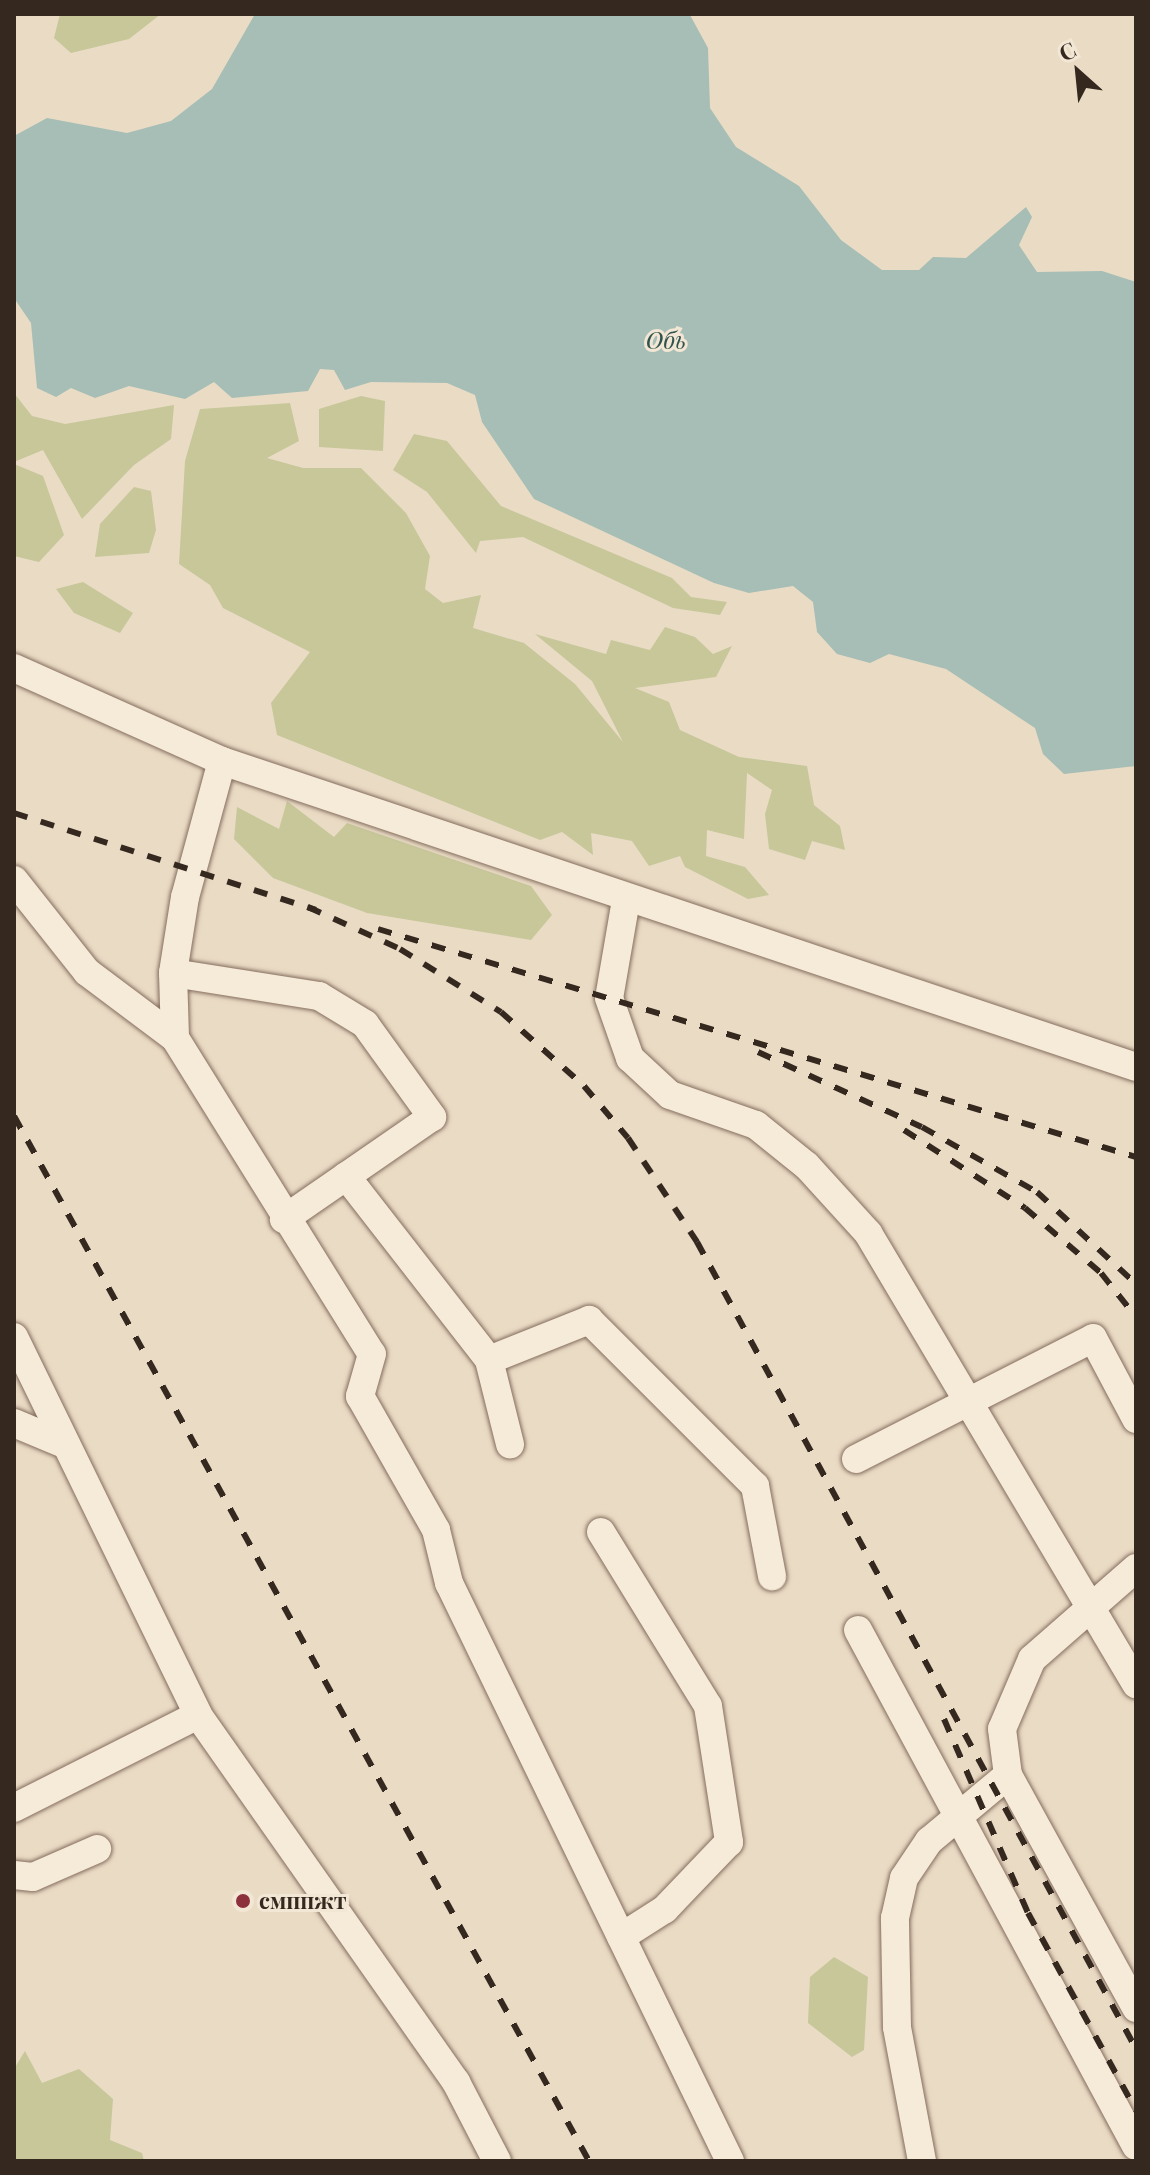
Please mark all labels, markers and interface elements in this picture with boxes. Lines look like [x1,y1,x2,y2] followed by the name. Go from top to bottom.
[1038,32,1118,112] north arrow
[1053,34,1081,68] text: С
[646,326,686,354] water label: Обь
[259,1888,347,1914] place label: смппжт
[234,1892,252,1910] marker: смппжт

